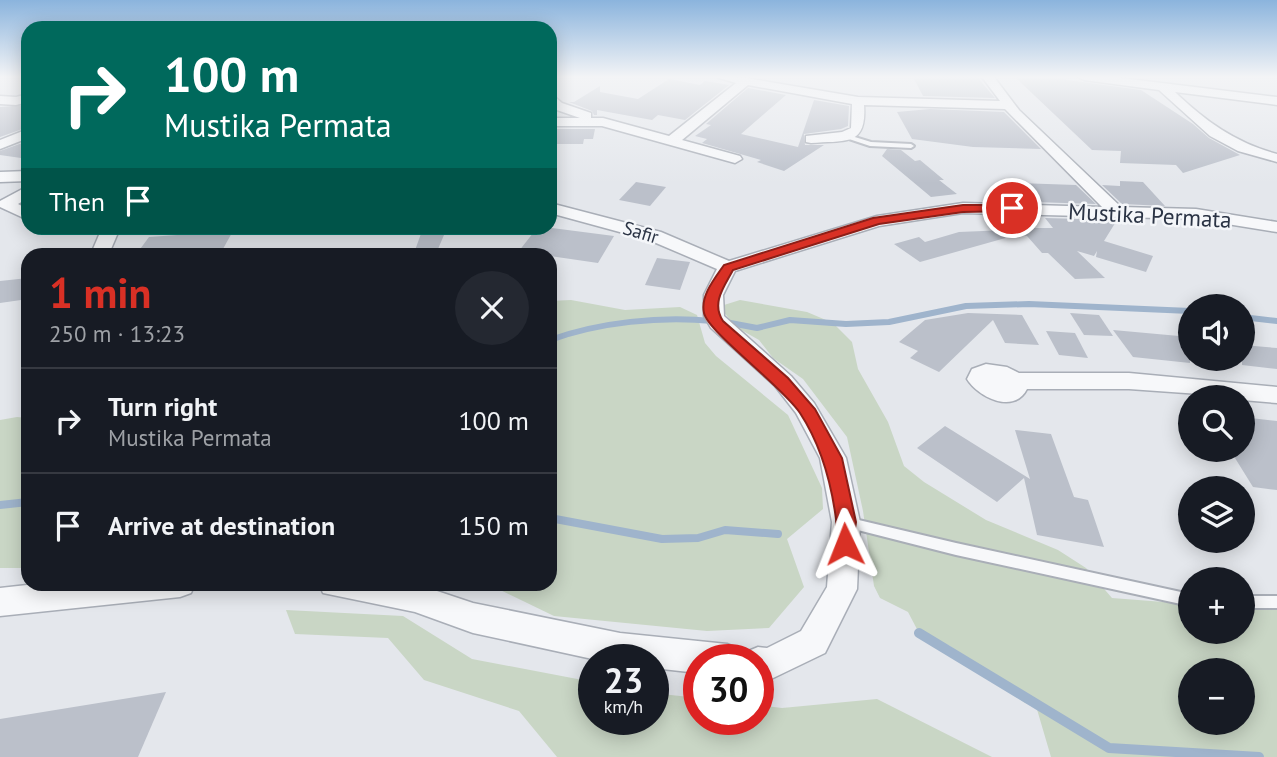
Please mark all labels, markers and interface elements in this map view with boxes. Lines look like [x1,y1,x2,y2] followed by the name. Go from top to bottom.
[164,42,299,106] text: 100 m
[49,49,140,140] icon: right
[164,104,392,146] text: Mustika Permata
[982,178,1042,238] pin
[119,182,157,220] icon: arrive
[49,185,105,218] text: Then
[993,189,1031,227] icon: arrive
[1068,196,1232,234] street label: Mustika Permata
[620,215,662,249] street label: Safir
[49,265,151,320] text: 1 min
[455,271,529,345] button: close
[1178,294,1255,735] map controls
[1178,294,1255,371] button: sound
[49,319,185,348] text: 250 m · 13:23
[1178,385,1255,462] button: search
[108,390,217,423] text: Turn right
[49,402,87,440] icon: right
[458,404,529,437] text: 100 m
[108,423,272,452] text: Mustika Permata
[1178,476,1255,553] button: layers
[49,507,87,545] icon: arrive
[808,507,882,581] position arrow
[108,509,335,542] text: Arrive at destination
[458,509,529,542] text: 150 m
[1178,567,1255,644] button: +
[683,644,774,735] speed limit sign: 30
[604,657,643,703] text: 23
[1178,658,1255,735] button: −
[604,695,643,718] text: km/h

